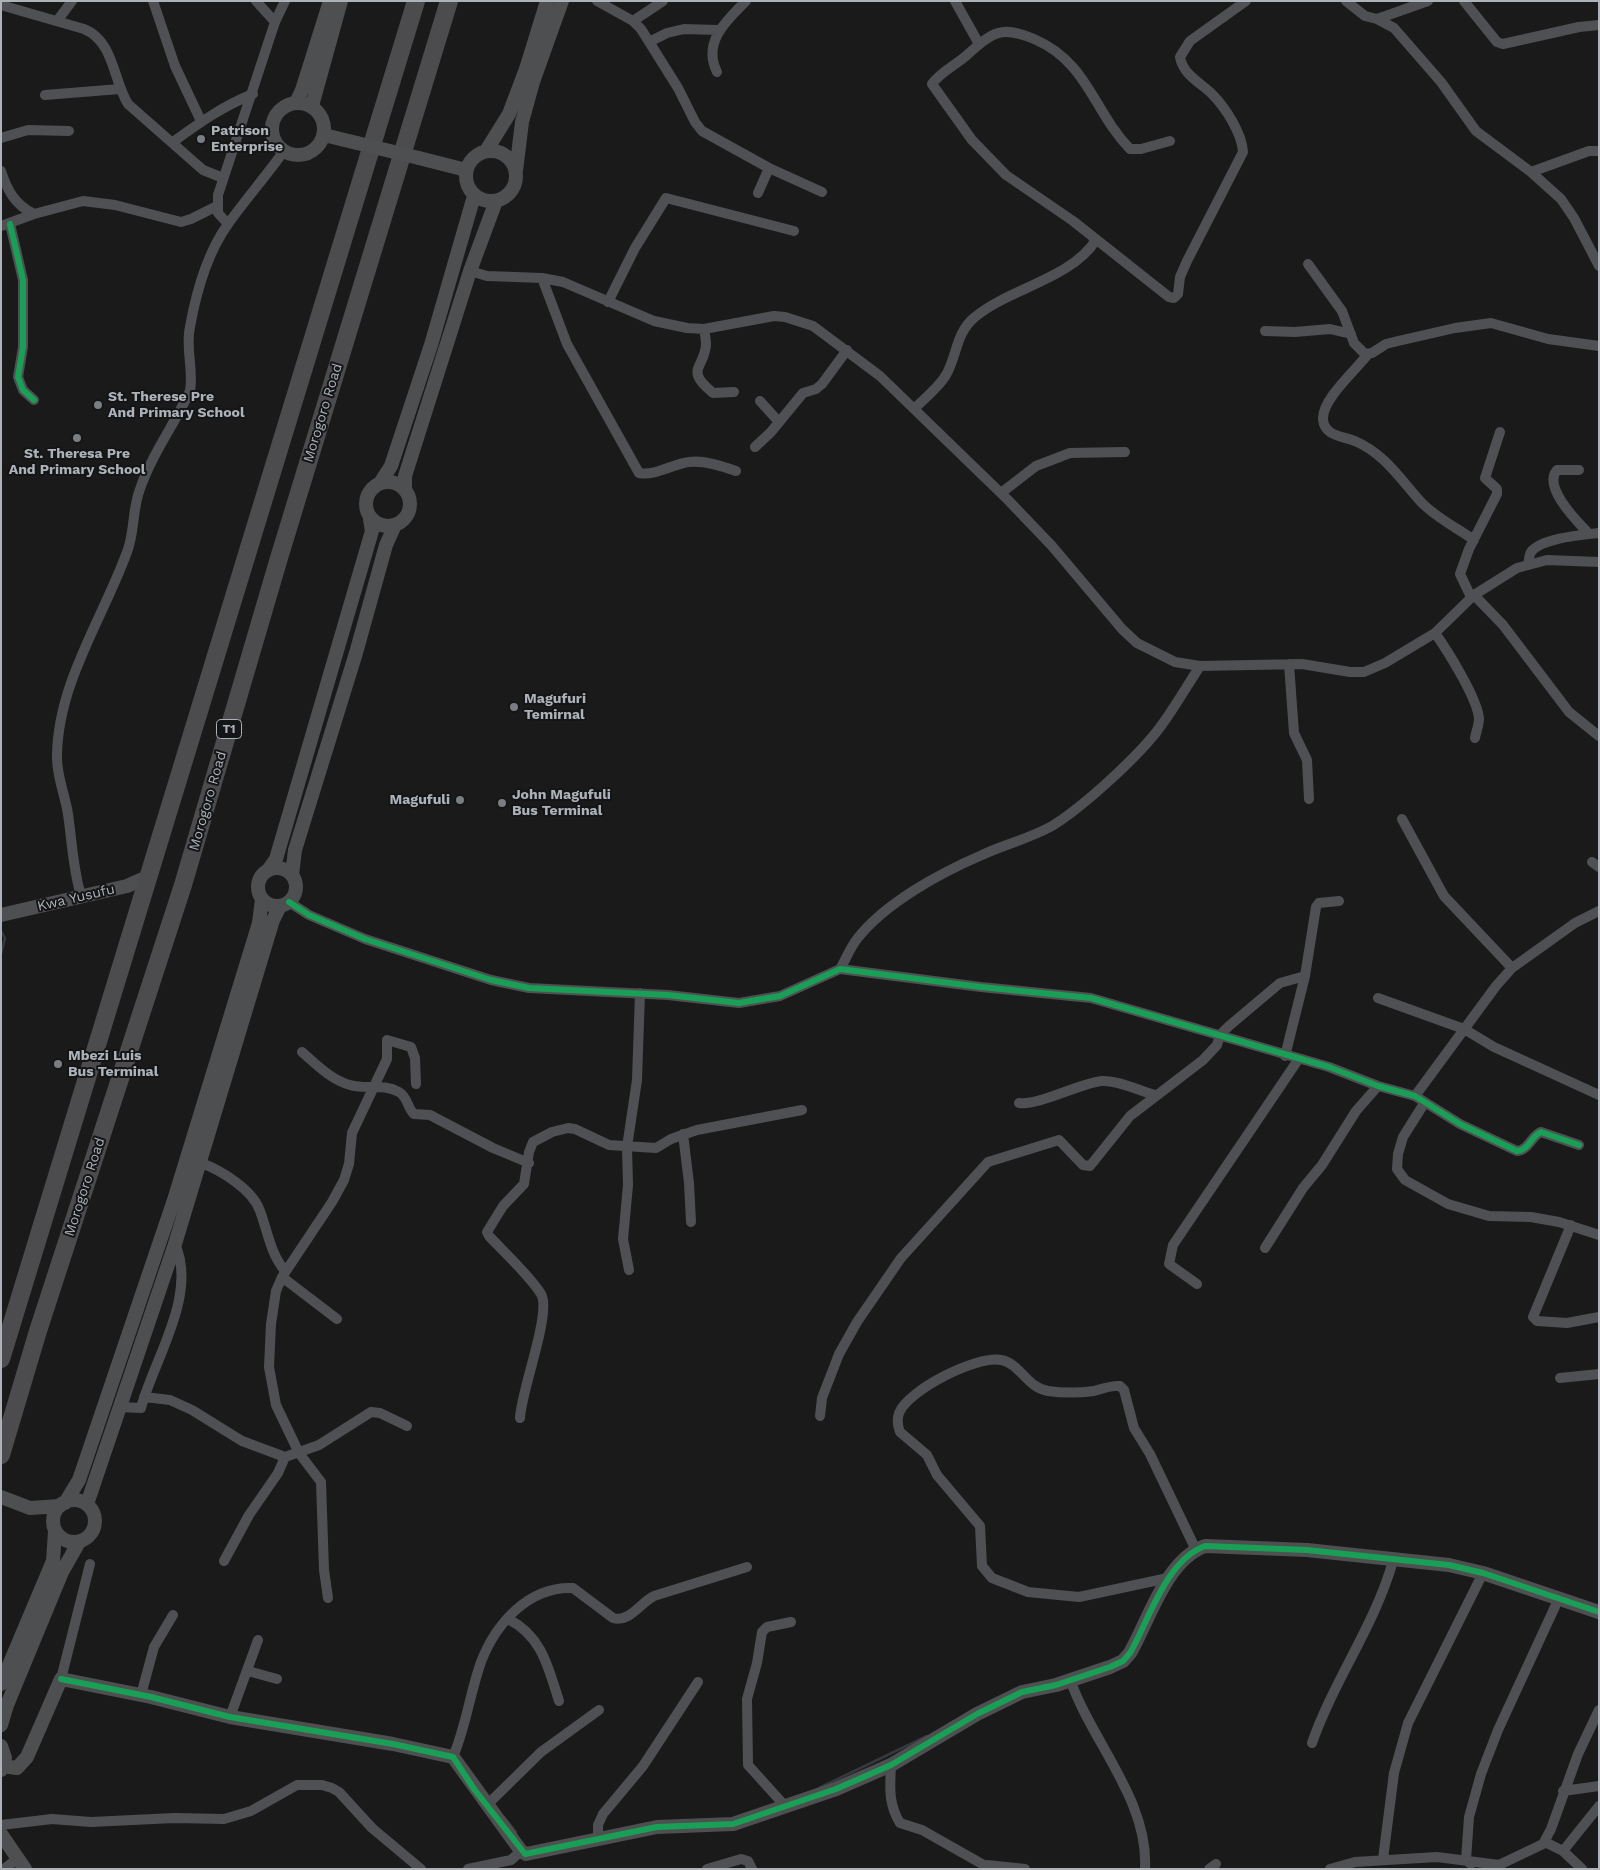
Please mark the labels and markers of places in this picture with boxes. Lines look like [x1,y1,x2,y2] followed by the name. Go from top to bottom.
[211,123,283,156] place label: Patrison Enterprise
[195,133,207,145] marker: Patrison Enterprise
[108,389,245,422] place label: St. Therese Pre And Primary School
[92,399,104,411] marker: St. Therese Pre And Primary School
[71,432,83,444] marker: St. Theresa Pre And Primary School
[9,446,145,478] place label: St. Theresa Pre And Primary School
[524,691,586,724] place label: Magufuri Temirnal
[508,701,520,713] marker: Magufuri Temirnal
[512,787,611,820] place label: John Magufuli Bus Terminal
[389,792,450,808] place label: Magufuli
[454,794,466,806] marker: Magufuli
[496,797,508,809] marker: John Magufuli Bus Terminal
[68,1048,158,1080] place label: Mbezi Luis Bus Terminal
[52,1058,64,1070] marker: Mbezi Luis Bus Terminal

